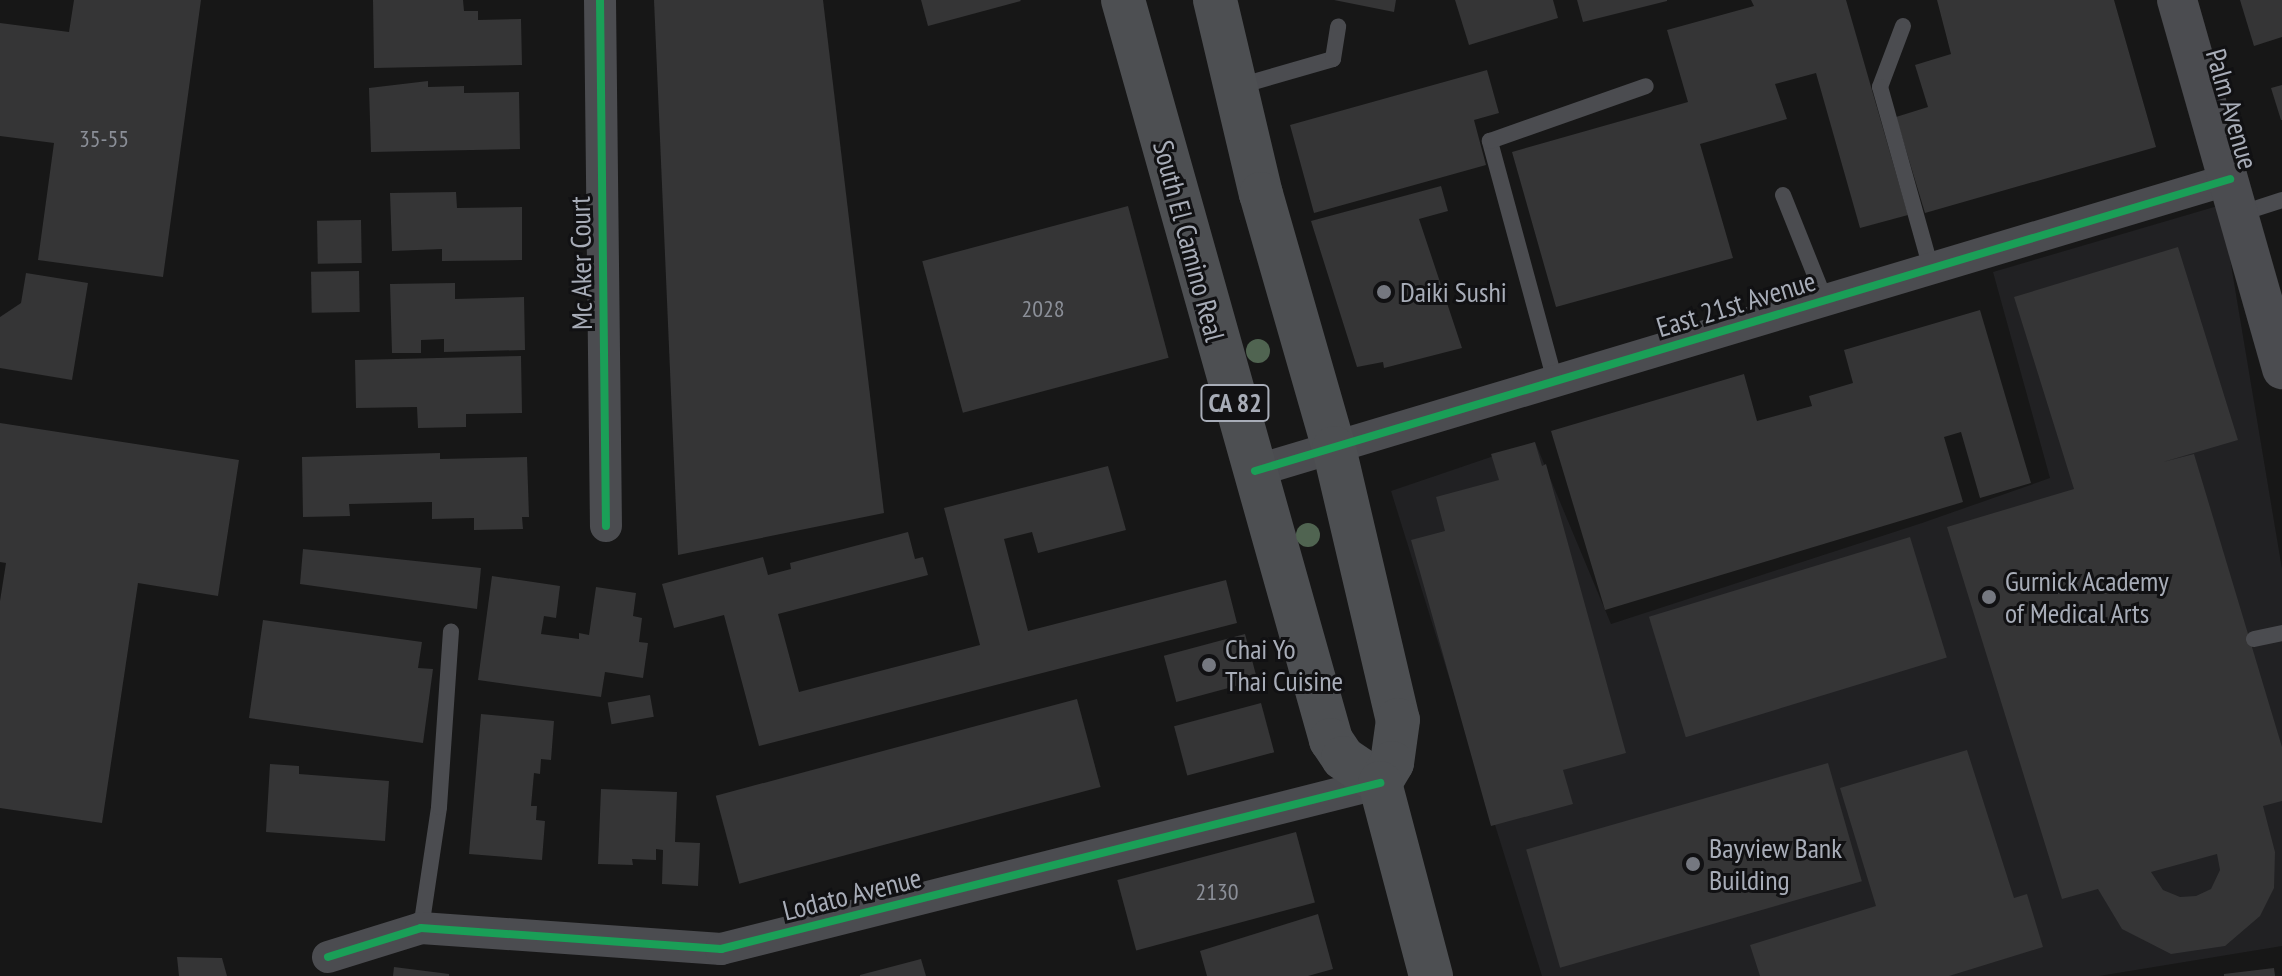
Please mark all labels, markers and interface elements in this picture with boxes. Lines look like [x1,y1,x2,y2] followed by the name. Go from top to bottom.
[2199,44,2265,174] street label: Palm Avenue
[79,125,129,153] house number: 35-55
[1146,137,1232,345] street label: South El Camino Real
[563,195,599,331] street label: Mc Aker Court
[1652,264,1820,344] street label: East 21st Avenue
[1400,275,1507,309] place label: Daiki Sushi
[1375,283,1393,301] marker: Daiki Sushi
[1021,295,1065,323] house number: 2028
[1199,381,1271,425] road number: CA 82
[2005,564,2170,630] place label: Gurnick Academy of Medical Arts
[1980,588,1998,606] marker: Gurnick Academy of Medical Arts
[1225,632,1343,698] place label: Chai Yo Thai Cuisine
[1200,656,1218,674] marker: Chai Yo Thai Cuisine
[1709,831,1843,897] place label: Bayview Bank Building
[1684,855,1702,873] marker: Bayview Bank Building
[779,861,925,927] street label: Lodato Avenue
[1195,878,1239,906] house number: 2130

